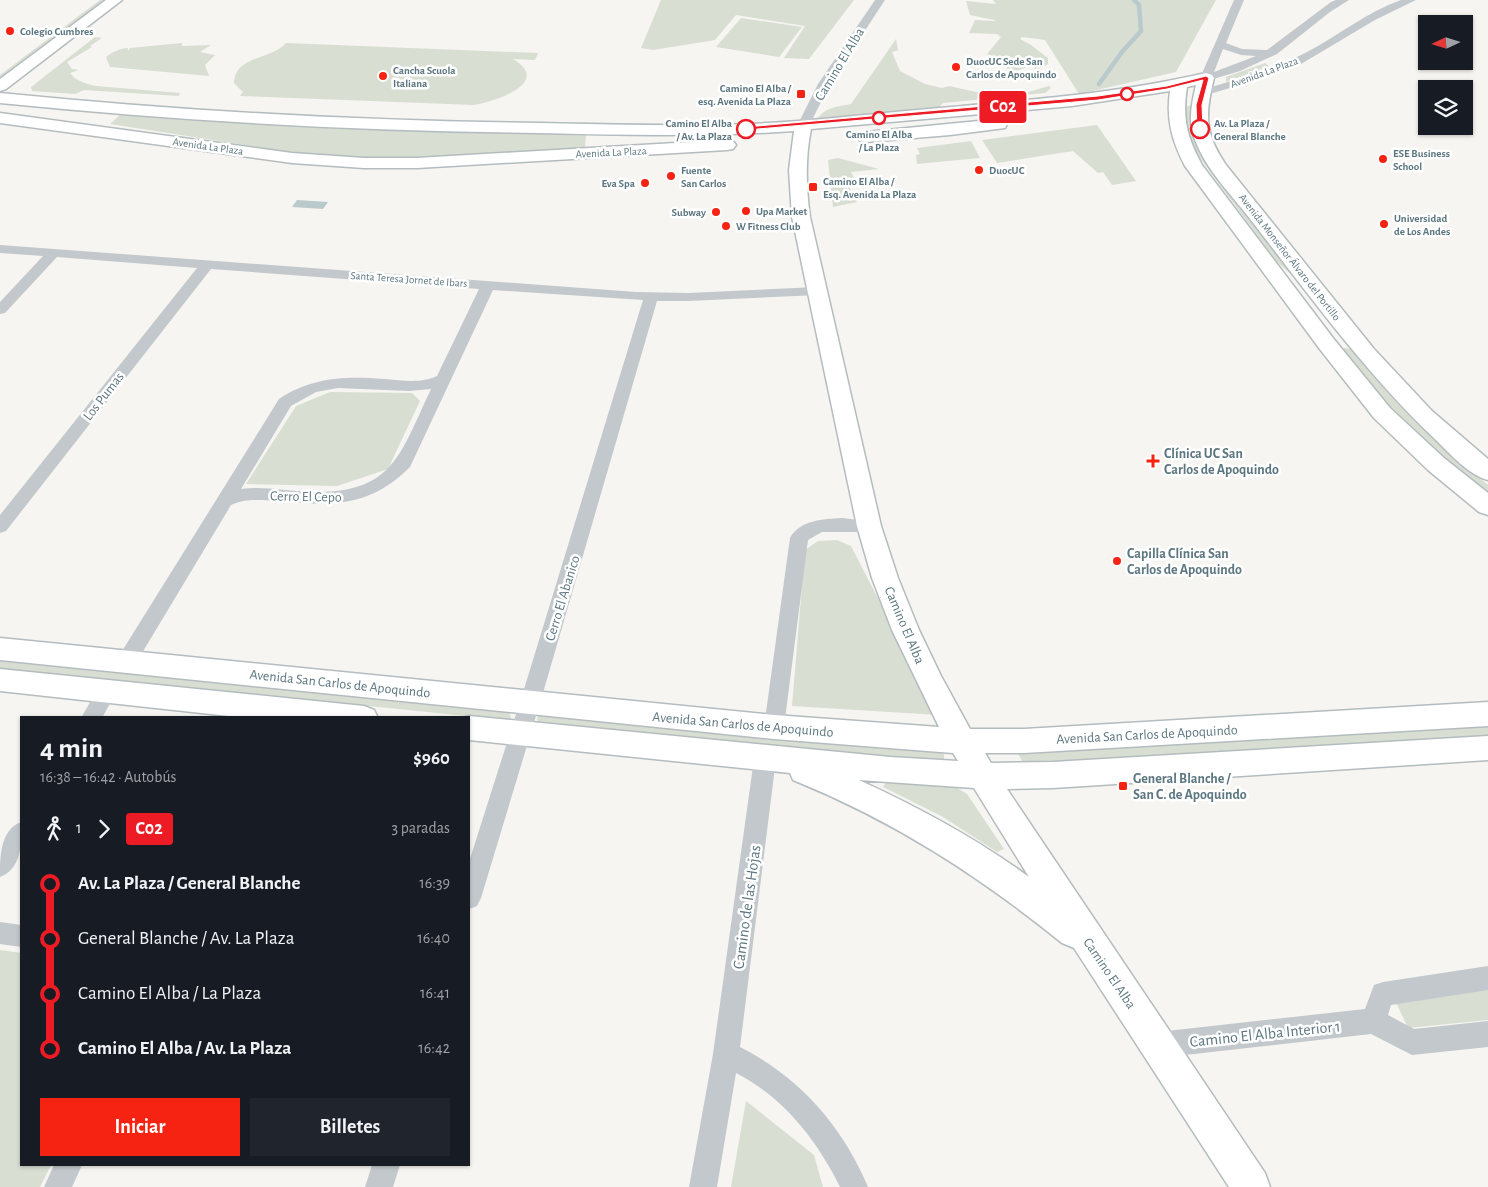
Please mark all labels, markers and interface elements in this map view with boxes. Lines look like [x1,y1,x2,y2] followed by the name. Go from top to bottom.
[1418,15,1472,70] north arrow
[1418,15,1473,135] map controls
[4,25,16,37] marker: Colegio Cumbres
[813,25,867,103] street label: Camino El Alba
[20,26,93,37] place label: Colegio Cumbres
[1229,55,1300,90] street label: Avenida La Plaza
[966,56,1057,80] place label: DuocUC Sede San Carlos de Apoquindo
[950,61,962,73] marker: DuocUC Sede San Carlos de Apoquindo
[393,65,456,89] place label: Cancha Scuola Italiana
[377,70,389,82] marker: Cancha Scuola Italiana
[1418,80,1473,135] button: layers
[698,83,792,107] place label: Camino El Alba / esq. Avenida La Plaza
[1120,87,1134,101] unlabelled marker
[795,88,807,100] marker: Camino El Alba / esq. Avenida La Plaza
[974,91,1032,123] line badge: C02
[989,98,1017,116] text: C02
[872,111,886,125] marker: Camino El Alba / La Plaza
[666,118,733,142] place label: Camino El Alba / Av. La Plaza
[1214,118,1286,142] place label: Av. La Plaza / General Blanche
[736,119,756,139] marker: Camino El Alba / Av. La Plaza
[1190,119,1210,139] marker: Av. La Plaza / General Blanche
[846,129,913,153] place label: Camino El Alba / La Plaza
[172,136,244,157] street label: Avenida La Plaza
[575,145,647,160] street label: Avenida La Plaza
[1393,148,1450,172] place label: ESE Business School
[1377,153,1389,165] marker: ESE Business School
[973,164,985,176] marker: DuocUC
[681,165,726,189] place label: Fuente San Carlos
[989,165,1025,176] place label: DuocUC
[665,170,677,182] marker: Fuente San Carlos
[823,176,917,200] place label: Camino El Alba / Esq. Avenida La Plaza
[639,177,651,189] marker: Eva Spa
[601,178,636,189] place label: Eva Spa
[807,181,819,193] marker: Camino El Alba / Esq. Avenida La Plaza
[1237,191,1343,323] street label: Avenida Monseñor Álvaro del Portillo
[740,205,752,217] marker: Upa Market
[710,206,722,218] marker: Subway
[756,206,808,217] place label: Upa Market
[671,207,706,218] place label: Subway
[1394,213,1450,237] place label: Universidad de Los Andes
[1378,218,1390,230] marker: Universidad de Los Andes
[720,220,732,232] marker: W Fitness Club
[736,221,801,232] place label: W Fitness Club
[350,270,468,289] street label: Santa Teresa Jornet de Ibars
[81,370,127,423] street label: Los Pumas
[1164,447,1279,477] place label: Clínica UC San Carlos de Apoquindo
[1146,454,1160,468] marker: Clínica UC San Carlos de Apoquindo
[270,489,342,505] street label: Cerro El Cepo
[1127,547,1242,577] place label: Capilla Clínica San Carlos de Apoquindo
[543,554,583,643] street label: Cerro El Abanico
[1111,555,1123,567] marker: Capilla Clínica San Carlos de Apoquindo
[882,585,927,666] street label: Camino El Alba
[249,668,431,700] street label: Avenida San Carlos de Apoquindo
[652,710,834,740] street label: Avenida San Carlos de Apoquindo
[1056,723,1238,747] street label: Avenida San Carlos de Apoquindo
[40,735,103,763] text: 4 min
[413,749,450,768] text: $960
[40,769,177,785] text: 16:38 – 16:42 · Autobús
[1133,772,1247,802] place label: General Blanche / San C. de Apoquindo
[1117,780,1129,792] marker: General Blanche / San C. de Apoquindo
[40,815,68,843] icon: walk
[90,815,118,843] icon: forward
[76,820,82,836] text: 1
[136,820,163,838] text: C02
[391,820,450,836] text: 3 paradas
[730,844,765,970] street label: Camino de las Hojas
[78,874,300,893] text: Av. La Plaza / General Blanche
[419,875,450,891] text: 16:39
[78,929,294,948] text: General Blanche / Av. La Plaza
[417,930,450,946] text: 16:40
[1080,936,1138,1012] street label: Camino El Alba
[78,984,261,1003] text: Camino El Alba / La Plaza
[420,985,450,1001] text: 16:41
[1189,1018,1341,1050] street label: Camino El Alba Interior 1
[78,1039,291,1058] text: Camino El Alba / Av. La Plaza
[418,1040,450,1056] text: 16:42
[40,1098,240,1156] button: Iniciar
[250,1098,450,1156] button: Billetes

